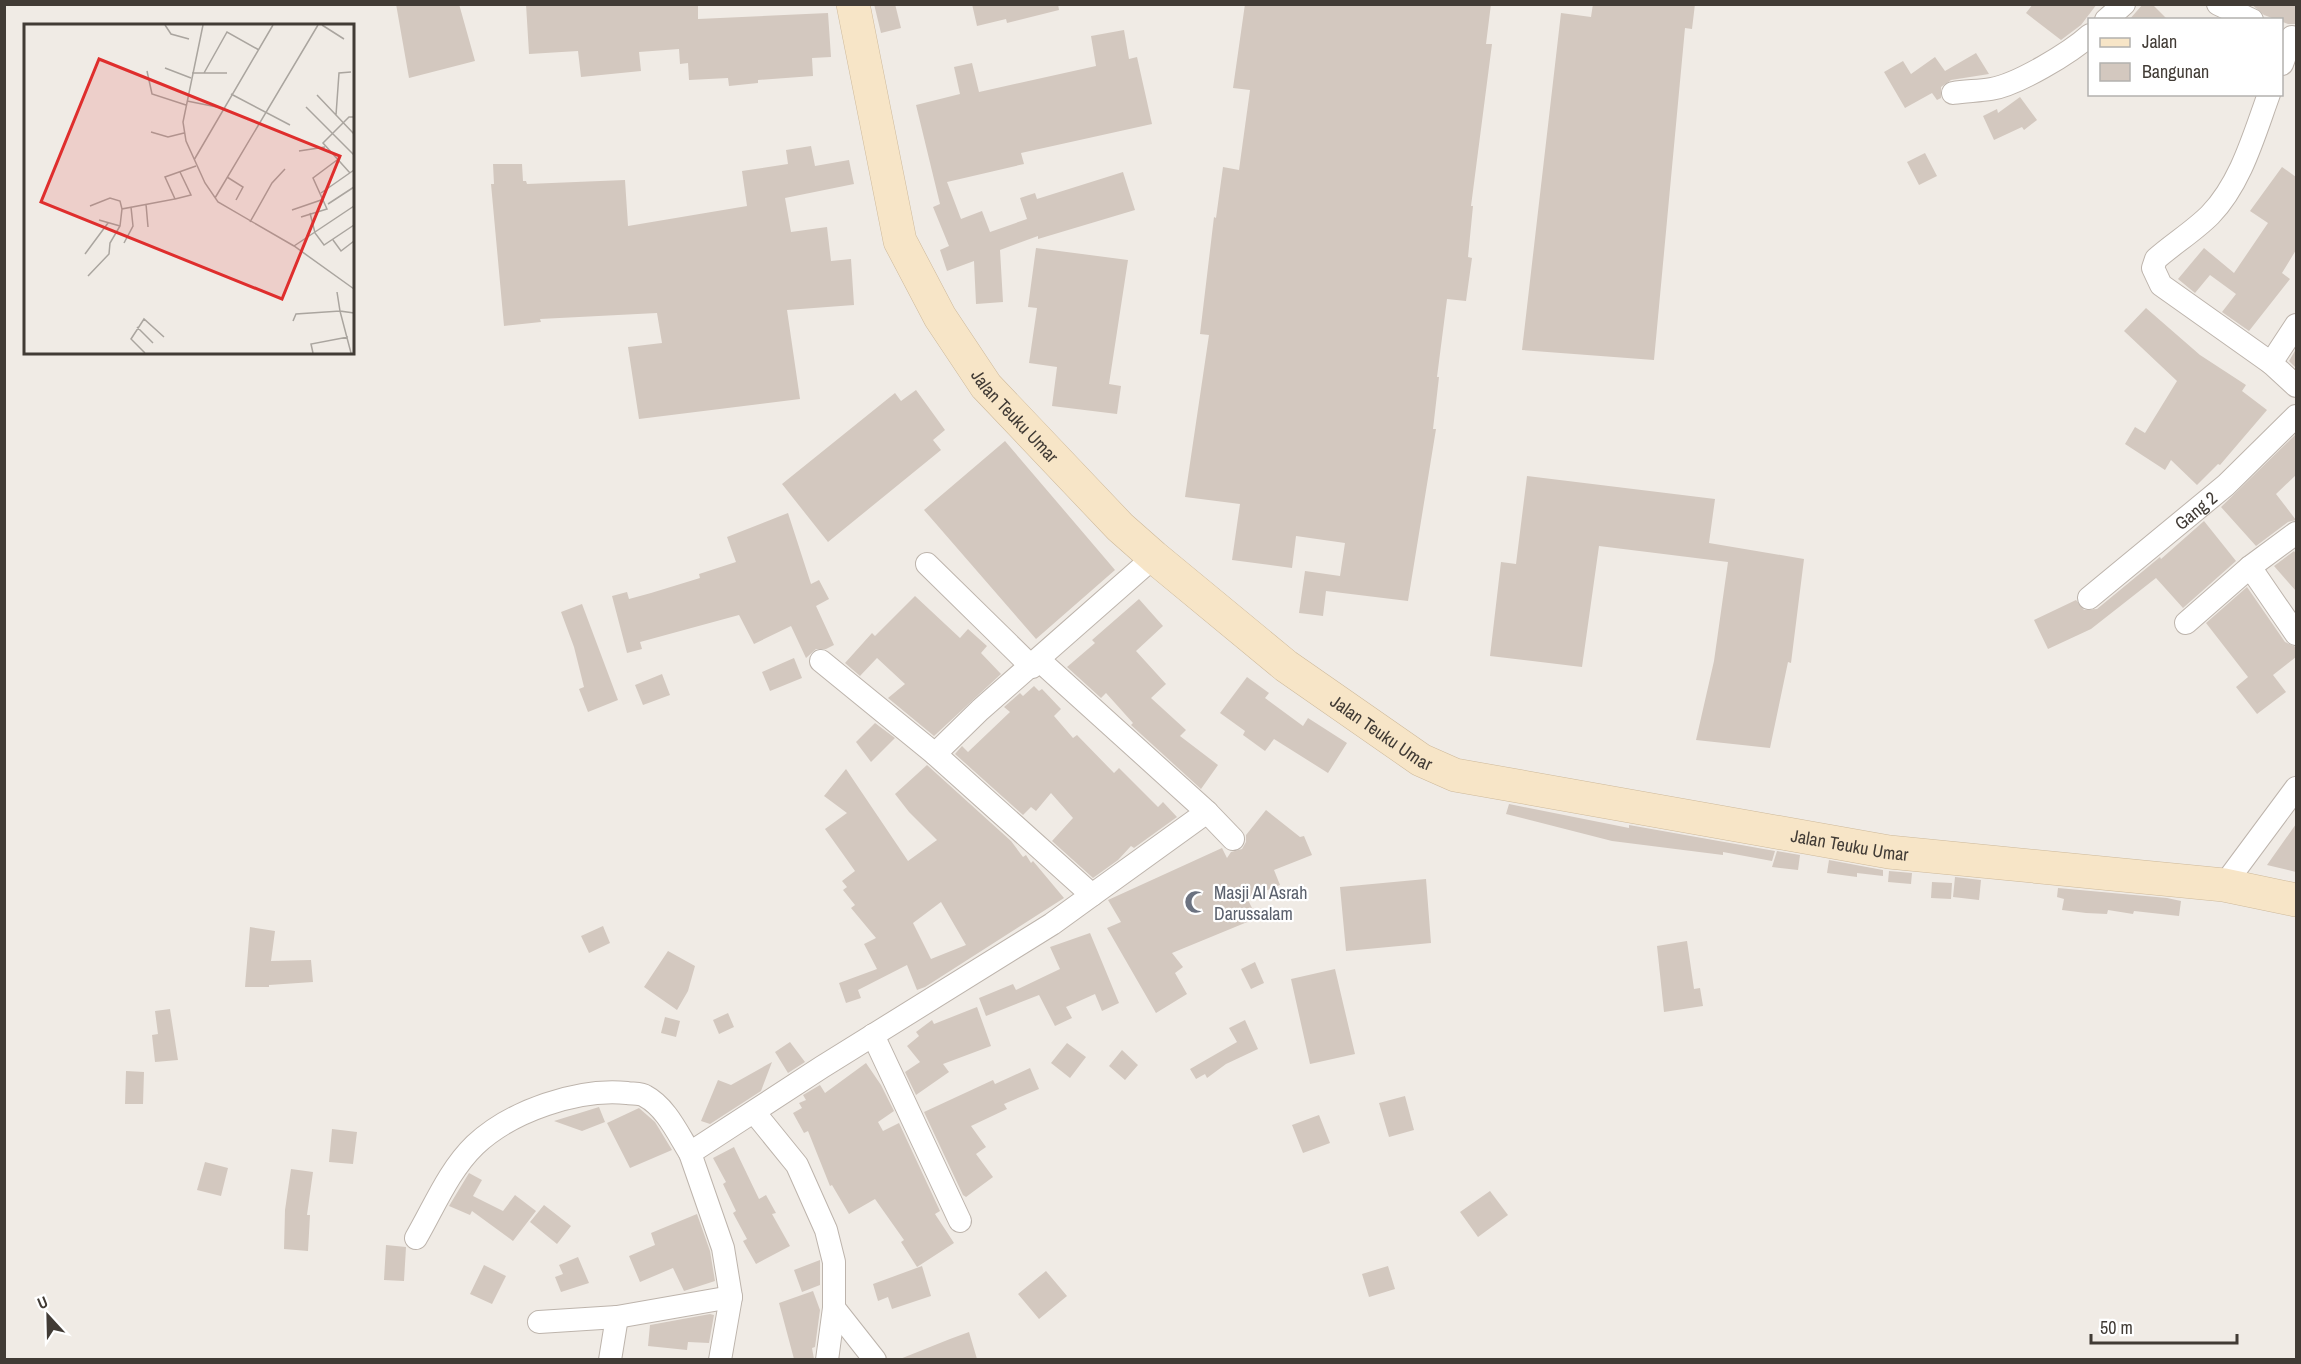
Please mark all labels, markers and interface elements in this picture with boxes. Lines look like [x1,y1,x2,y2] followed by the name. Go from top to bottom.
[2088,18,2283,96] legend
[24,24,354,354] inset map
[2142,29,2177,54] text: Jalan
[2142,59,2209,84] text: Bangunan
[966,364,1065,468] street label: Jalan Teuku Umar
[2169,485,2222,535] street label: Gang 2
[1326,688,1437,776] street label: Jalan Teuku Umar
[1789,822,1910,866] street label: Jalan Teuku Umar
[1214,880,1308,926] place label: Masji Al Asrah Darussalam
[1183,889,1209,915] mosque icon: Masji Al Asrah Darussalam
[18,1286,78,1346] north arrow
[34,1290,51,1314] text: U
[2091,1307,2236,1345] scale bar
[2100,1315,2133,1340] text: 50 m

